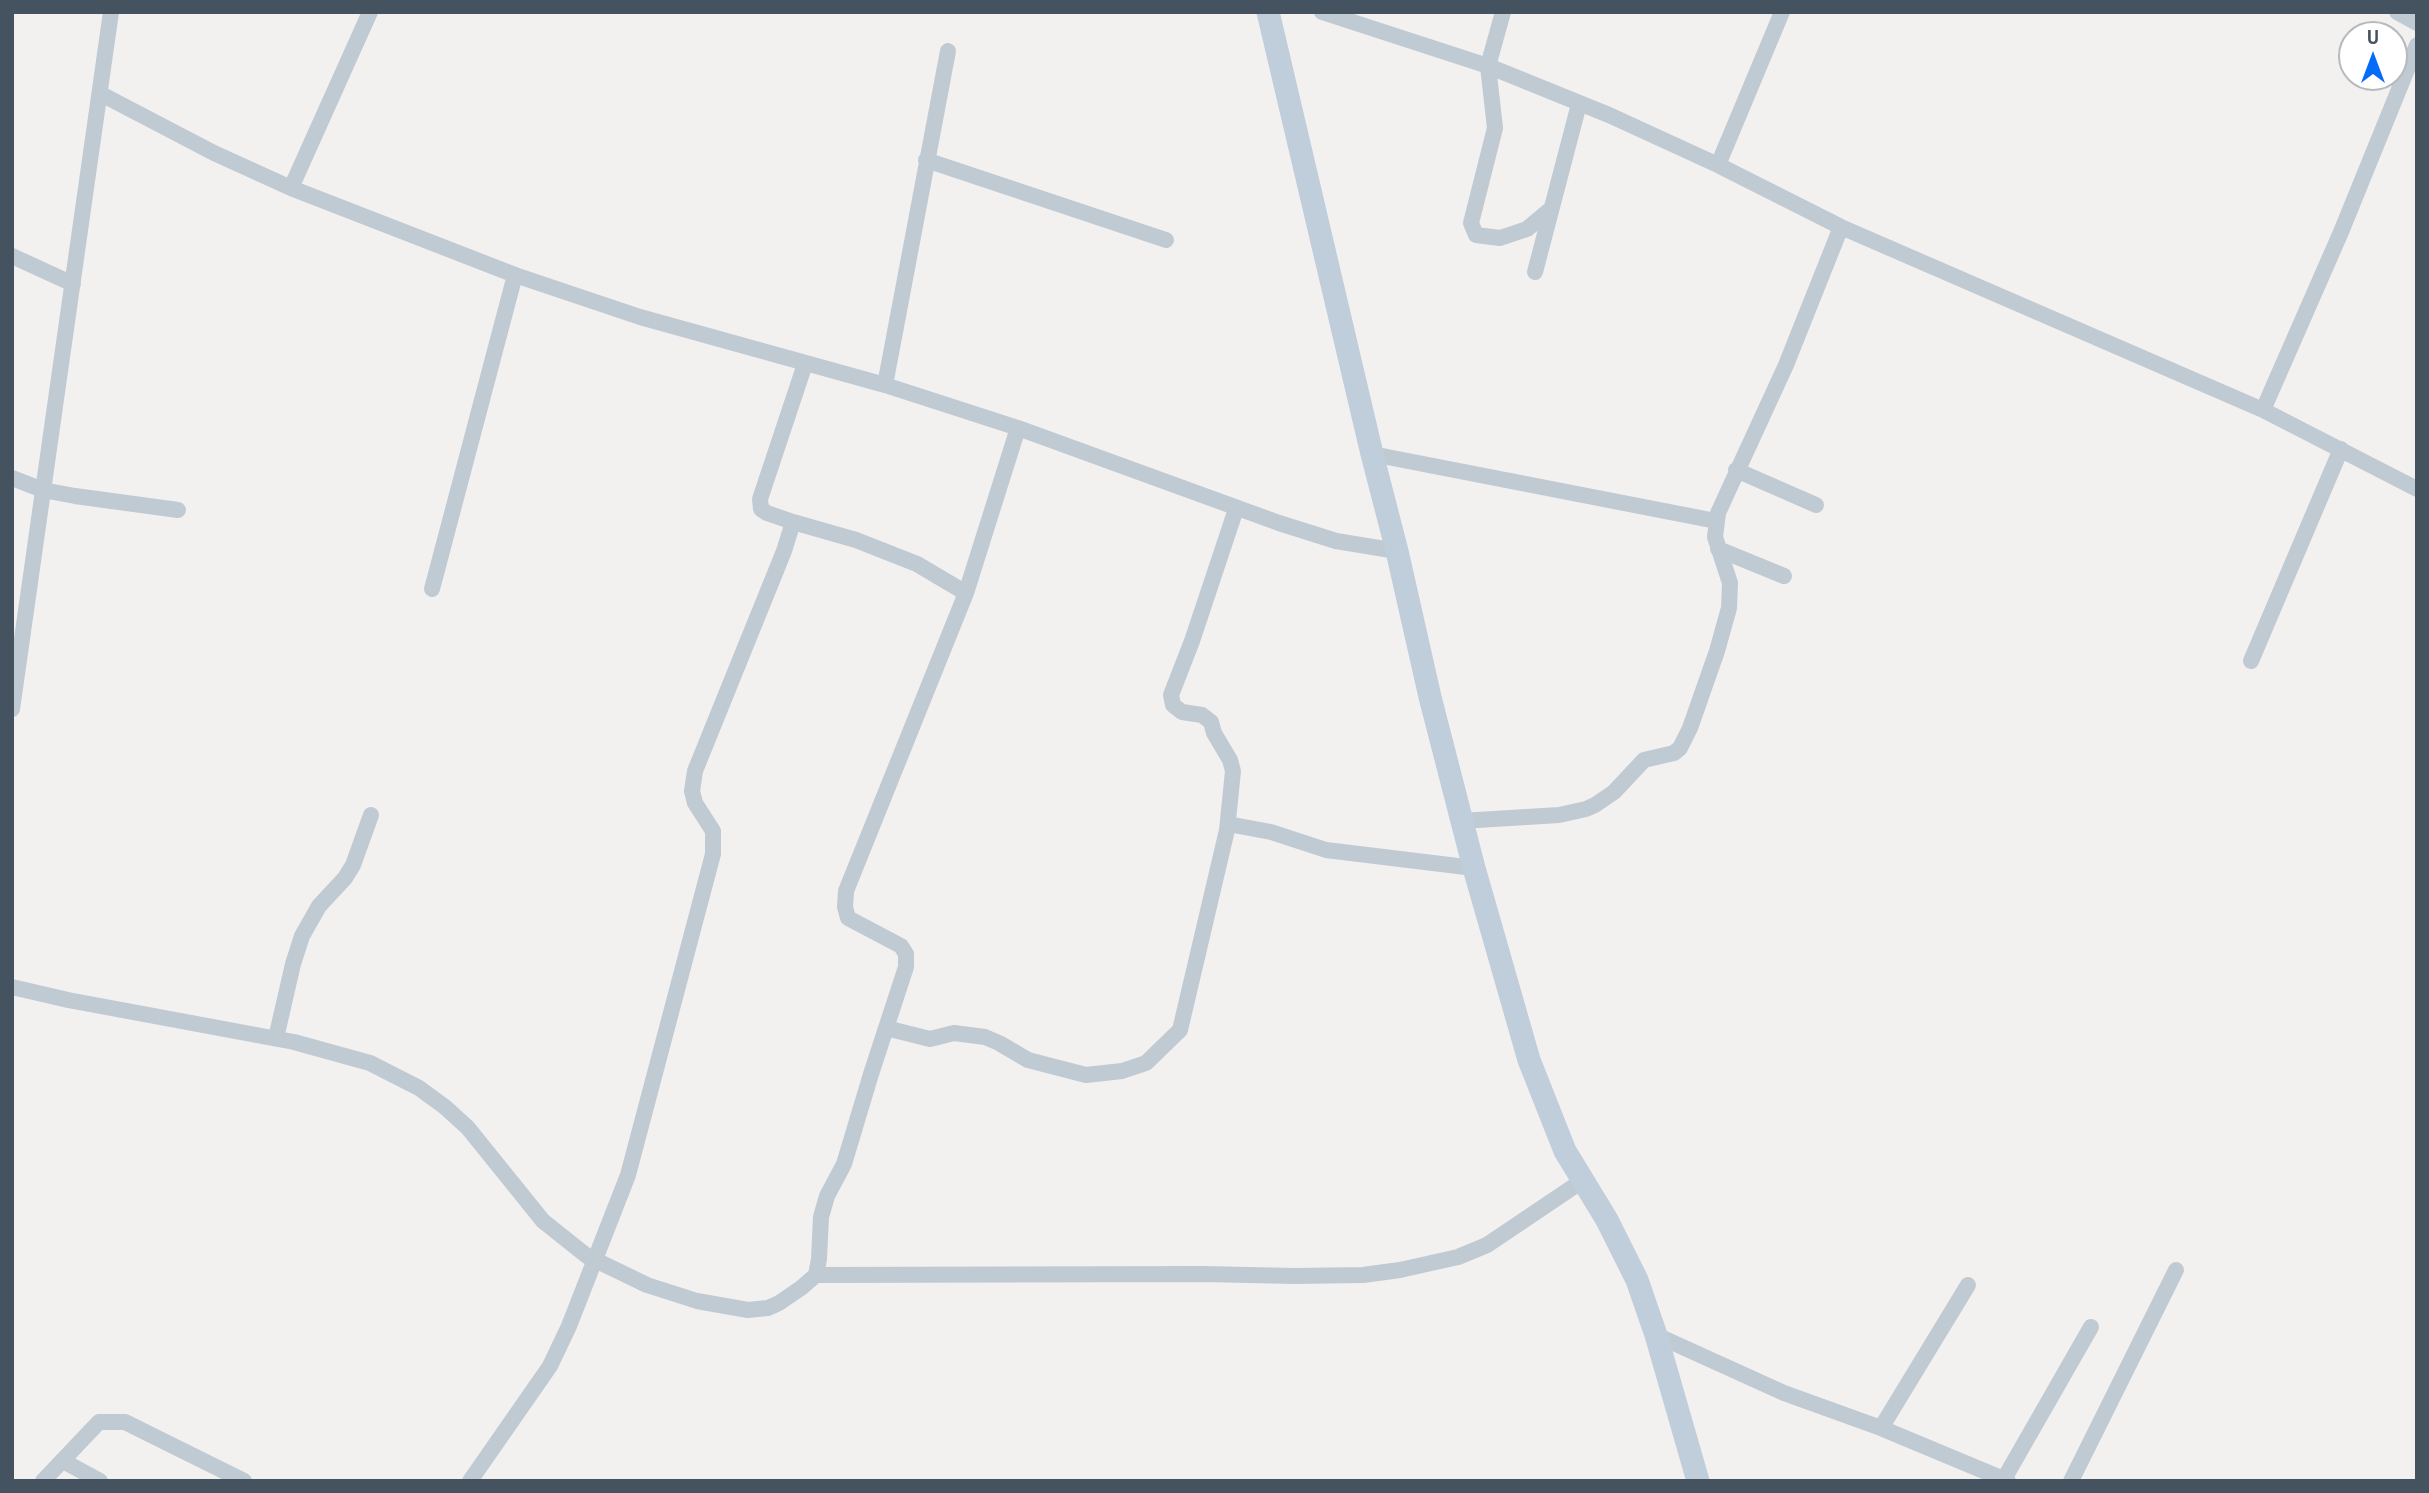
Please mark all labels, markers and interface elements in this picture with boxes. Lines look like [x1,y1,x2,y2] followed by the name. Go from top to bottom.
[2338,21,2408,91] north arrow
[2367,25,2379,49] text: U

